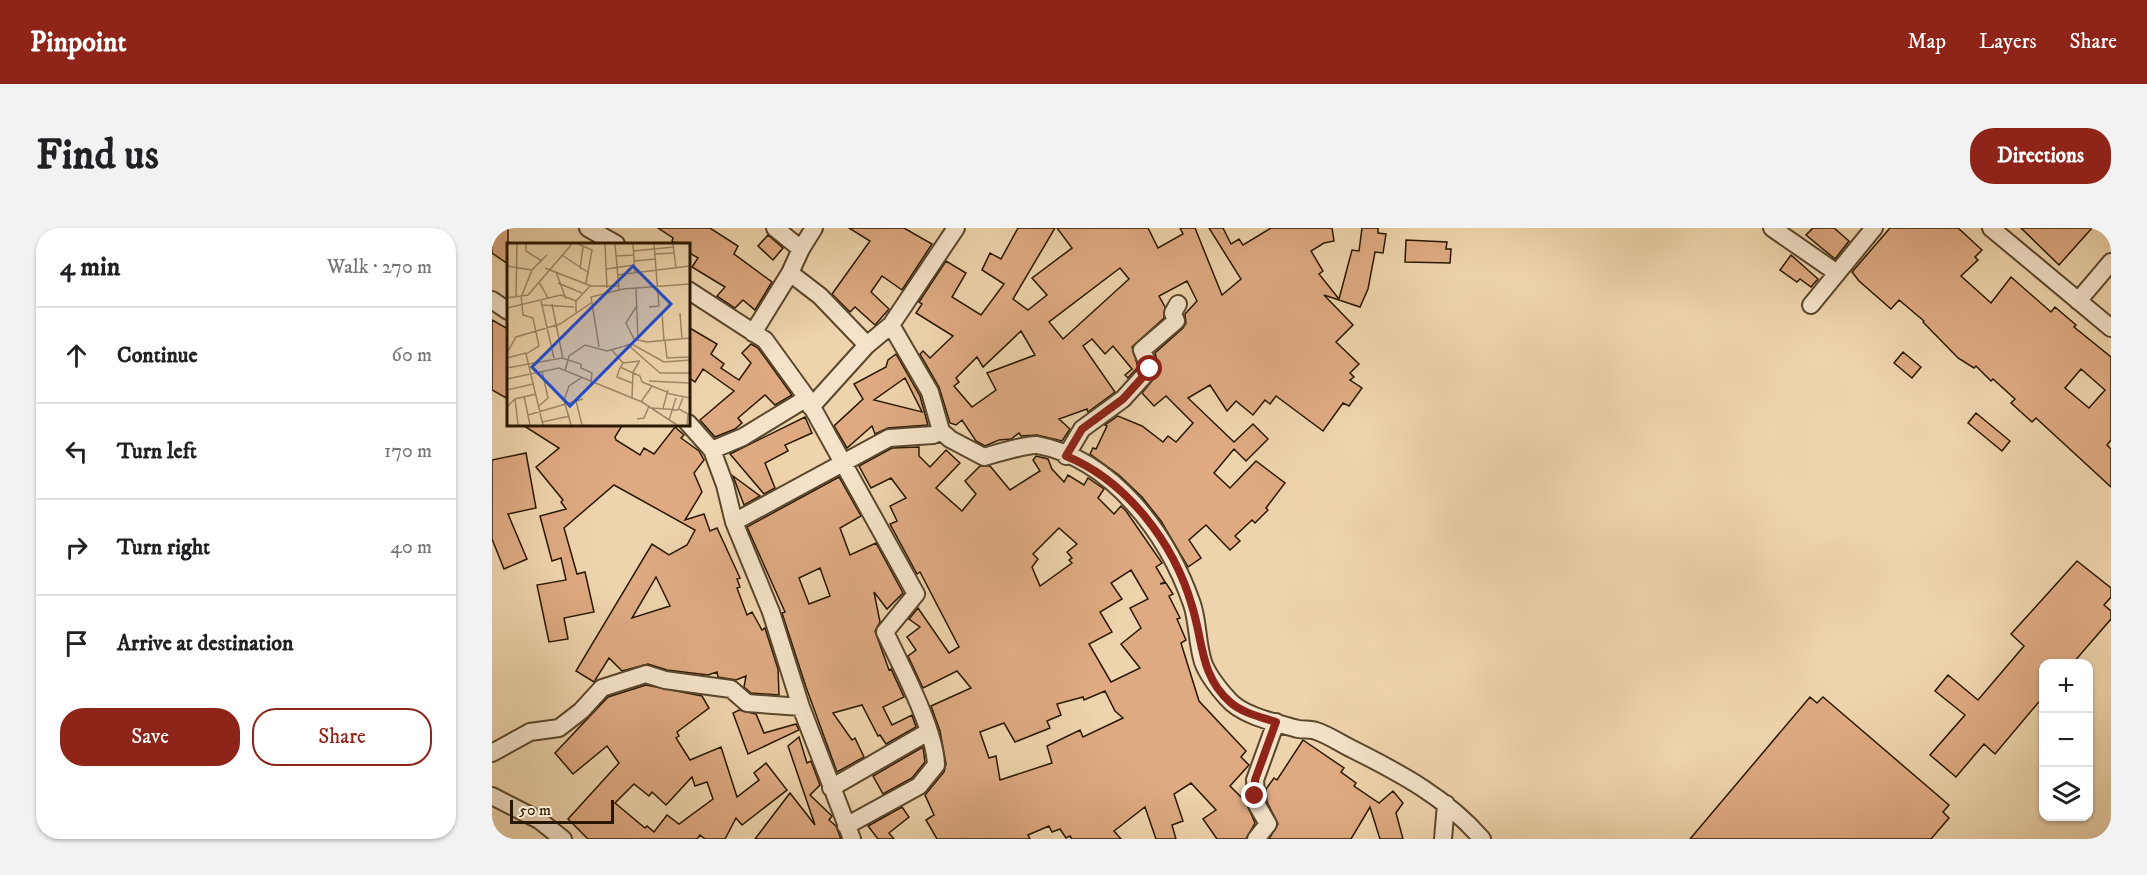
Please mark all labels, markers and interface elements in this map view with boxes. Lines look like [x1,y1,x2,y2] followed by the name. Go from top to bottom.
[30,25,126,60] text: Pinpoint
[1907,29,1946,55] text: Map
[1979,29,2037,55] text: Layers
[2070,29,2117,55] text: Share
[1970,128,2111,184] button: Directions
[36,130,159,182] text: Find us
[507,243,690,426] inset map
[60,251,120,284] text: 4 min
[327,255,432,280] text: Walk · 270 m
[60,339,93,372] icon: ahead
[117,342,198,369] text: Continue
[392,343,432,368] text: 60 m
[1136,355,1162,381] route start
[60,435,93,468] icon: left
[117,438,197,465] text: Turn left
[384,439,432,464] text: 170 m
[60,531,93,564] icon: right
[117,534,210,561] text: Turn right
[390,535,432,560] text: 40 m
[60,627,93,660] icon: arrive
[117,630,294,657] text: Arrive at destination
[2039,659,2093,821] map controls
[2039,659,2093,713] button: +
[60,708,240,766] button: Save
[252,708,432,766] button: Share
[2039,713,2093,767] button: −
[2039,767,2093,821] button: layers
[1241,782,1267,808] route end
[510,797,614,824] scale bar
[519,800,551,820] text: 50 m

